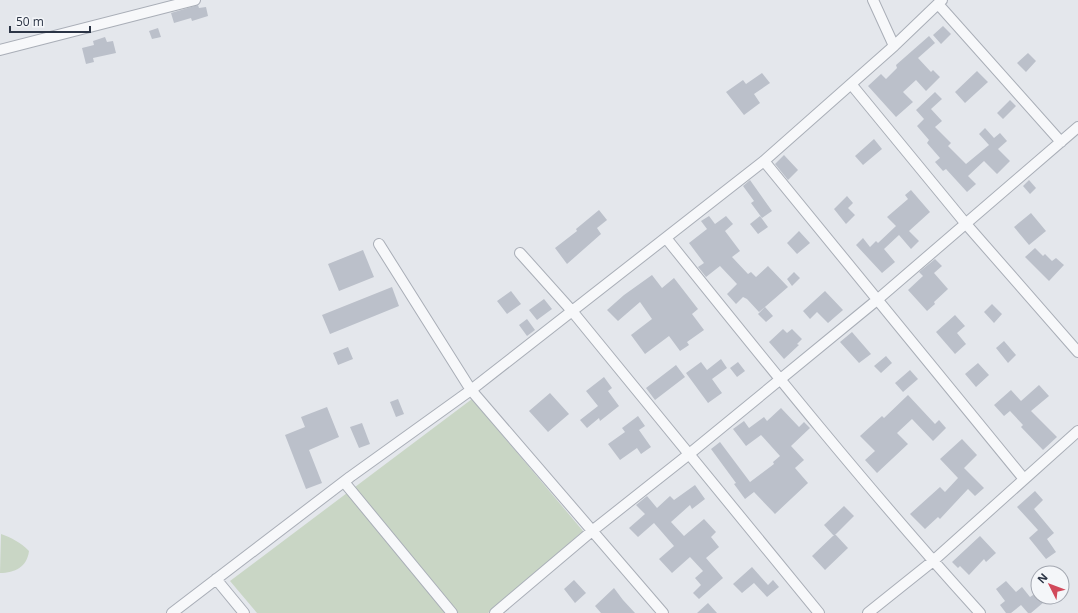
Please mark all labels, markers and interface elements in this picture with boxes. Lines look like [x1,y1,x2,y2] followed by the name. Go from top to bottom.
[10,8,90,34] scale bar
[16,13,44,30] text: 50 m
[1030,565,1070,605] north arrow
[1034,570,1051,586] text: N

